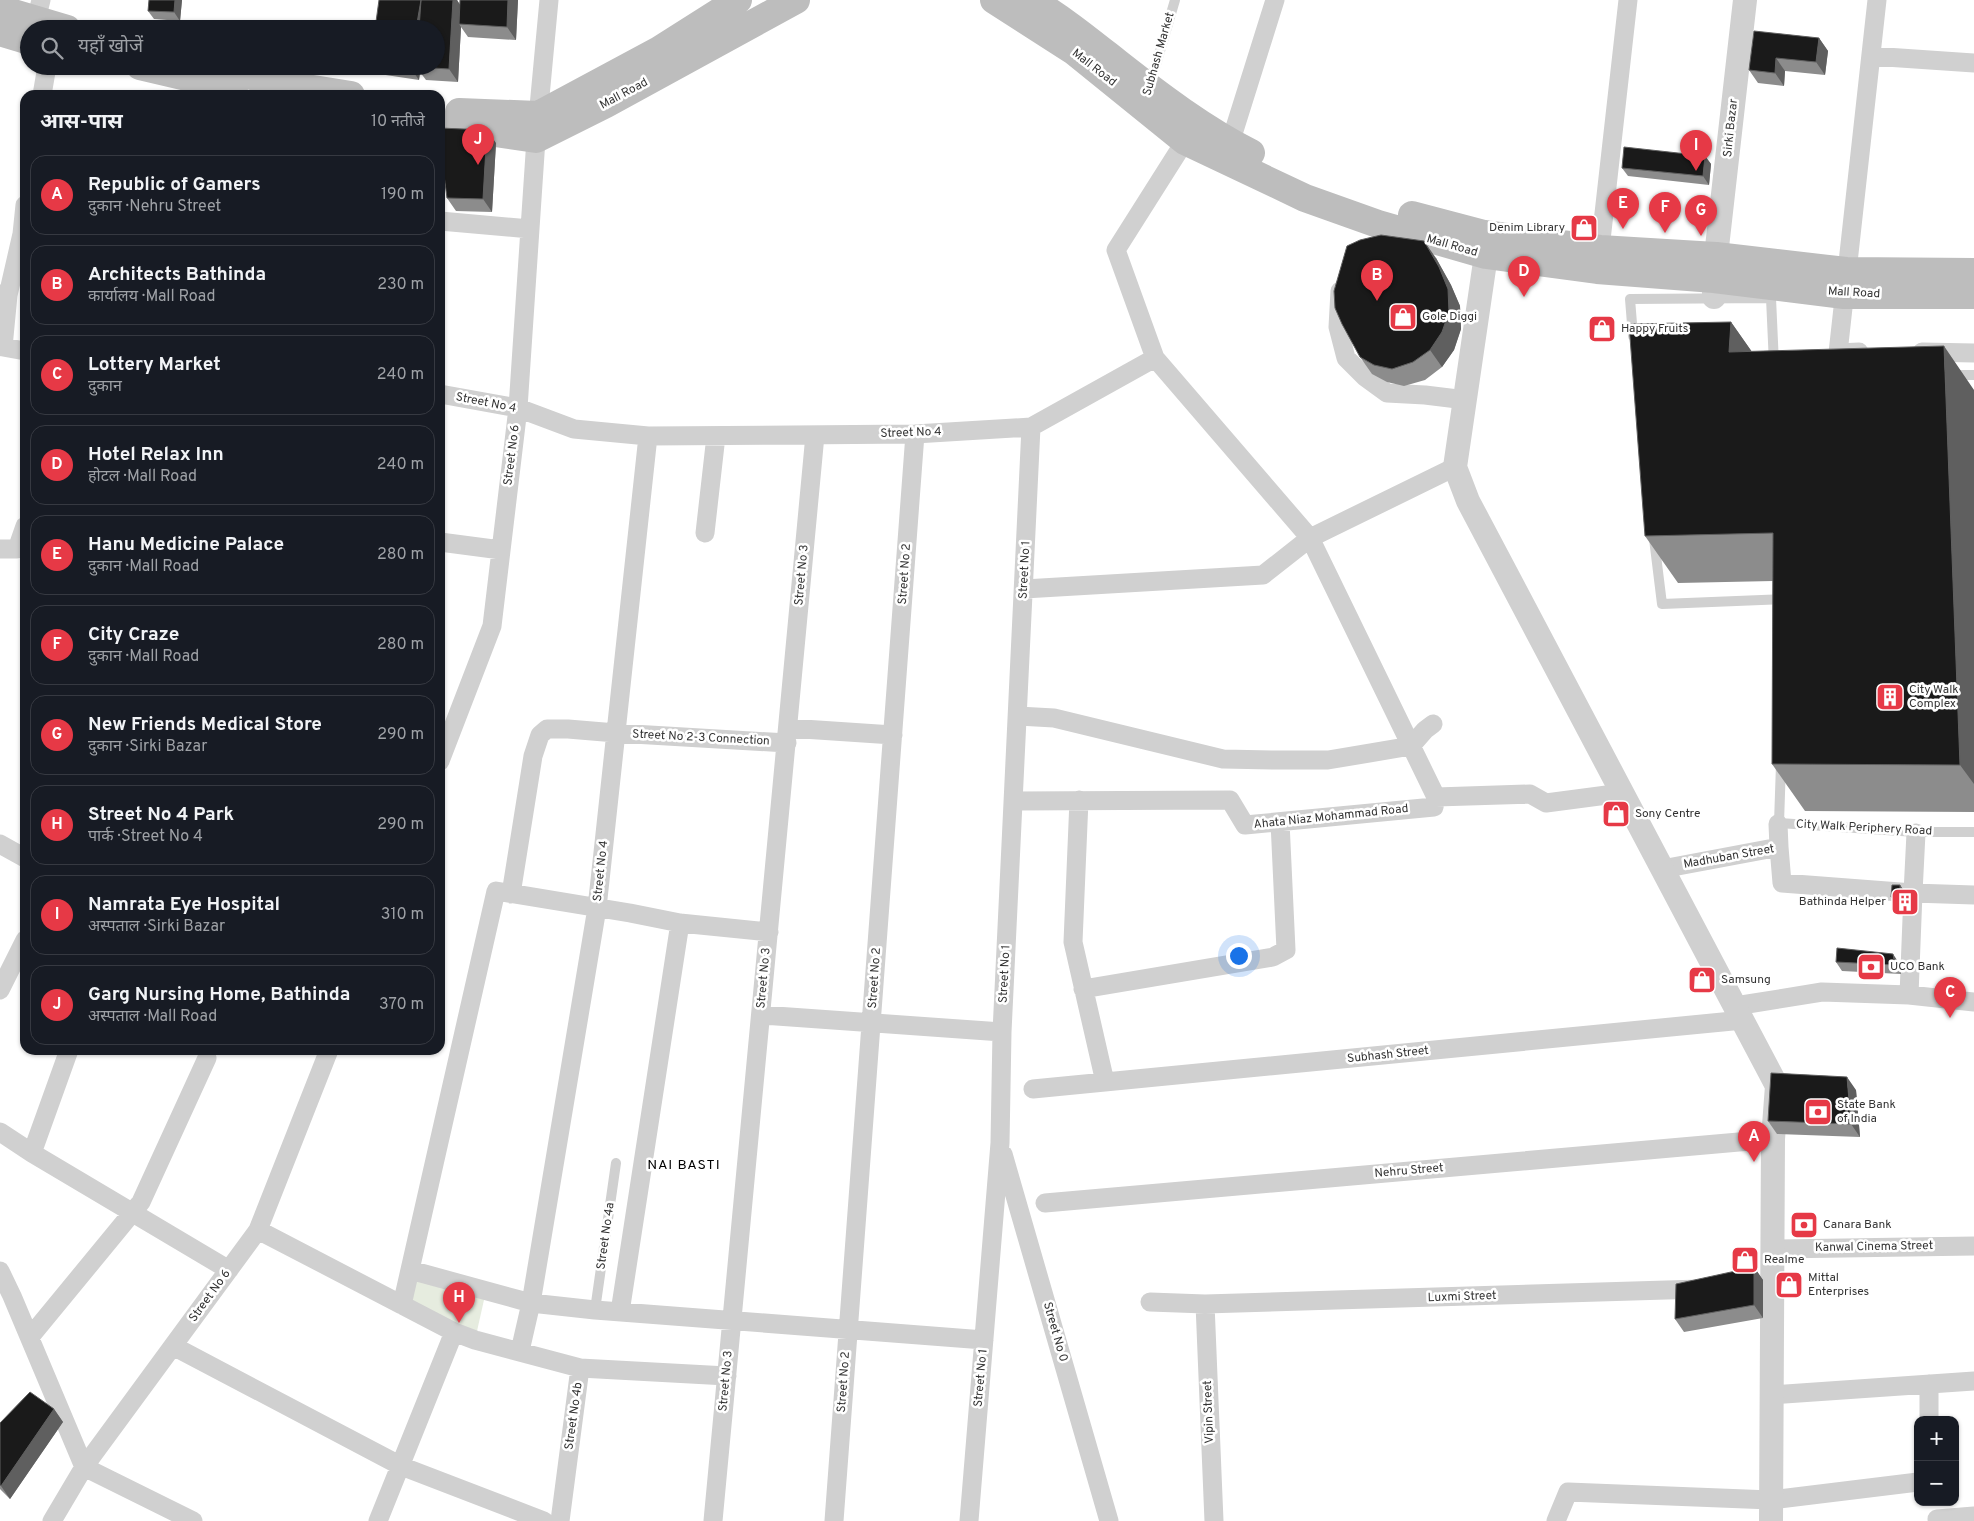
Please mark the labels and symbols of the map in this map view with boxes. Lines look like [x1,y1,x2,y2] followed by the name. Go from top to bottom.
[1139,10,1179,98] street label: Subhash Market
[1068,46,1120,90] street label: Mall Road
[597,75,651,113] street label: Mall Road
[1720,98,1742,158] street label: Sirki Bazar
[462,124,494,165] pin: J
[1680,130,1712,171] pin: I
[1607,188,1639,229] pin: E
[1649,192,1681,233] pin: F
[1685,195,1717,236] pin: G
[1569,213,1599,243] shop icon: Denim Library
[1489,220,1565,236] place label: Denim Library
[1425,231,1479,261] street label: Mall Road
[1508,256,1540,297] pin: D
[1361,260,1393,301] pin: B
[1827,284,1881,302] street label: Mall Road
[1388,302,1418,332] shop icon: Gole Diggi
[1422,309,1477,325] place label: Gole Diggi
[1587,314,1617,344] shop icon: Happy Fruits
[1621,321,1688,337] place label: Happy Fruits
[454,389,518,417] street label: Street No 4
[500,424,524,486] street label: Street No 6
[880,424,942,442] street label: Street No 4
[1015,540,1035,600] street label: Street No 1
[895,543,915,605] street label: Street No 2
[791,544,813,606] street label: Street No 3
[1875,682,1905,712] building icon: City Walk Complex
[1909,682,1959,712] place label: City Walk Complex
[632,726,770,750] street label: Street No 2-3 Connection
[1601,799,1631,829] shop icon: Sony Centre
[1253,801,1409,833] street label: Ahata Niaz Mohammad Road
[1635,806,1700,822] place label: Sony Centre
[1796,816,1932,840] street label: City Walk Periphery Road
[590,840,612,902] street label: Street No 4
[1682,841,1776,873] street label: Madhuban Street
[1890,887,1920,917] building icon: Bathinda Helper
[1799,894,1886,910] place label: Bathinda Helper
[1226,943,1252,969] your location
[995,944,1015,1004] street label: Street No 1
[753,947,775,1009] street label: Street No 3
[865,947,885,1009] street label: Street No 2
[1856,952,1886,982] bank icon: UCO Bank
[1890,959,1945,975] place label: UCO Bank
[1687,965,1717,995] shop icon: Samsung
[1721,972,1771,988] place label: Samsung
[1934,977,1966,1018] pin: C
[1346,1043,1430,1067] street label: Subhash Street
[1803,1097,1833,1127] bank icon: State Bank of India
[1837,1097,1896,1127] place label: State Bank of India
[1738,1121,1770,1162] pin: A
[647,1157,721,1174] district label: NAI BASTI
[1374,1160,1444,1182] street label: Nehru Street
[593,1201,619,1271] street label: Street No 4a
[1789,1210,1819,1240] bank icon: Canara Bank
[1823,1217,1892,1233] place label: Canara Bank
[1815,1238,1933,1256] street label: Kanwal Cinema Street
[1730,1245,1760,1275] shop icon: Realme
[1764,1252,1804,1268] place label: Realme
[186,1267,234,1325] street label: Street No 6
[1774,1270,1804,1300] shop icon: Mittal Enterprises
[1808,1270,1869,1300] place label: Mittal Enterprises
[443,1282,475,1323] pin: H
[1427,1288,1497,1306] street label: Luxmi Street
[1039,1300,1071,1364] street label: Street No 0
[970,1348,992,1408] street label: Street No 1
[715,1350,737,1412] street label: Street No 3
[834,1351,854,1413] street label: Street No 2
[1200,1380,1218,1444] street label: Vipin Street
[561,1381,587,1451] street label: Street No 4b

